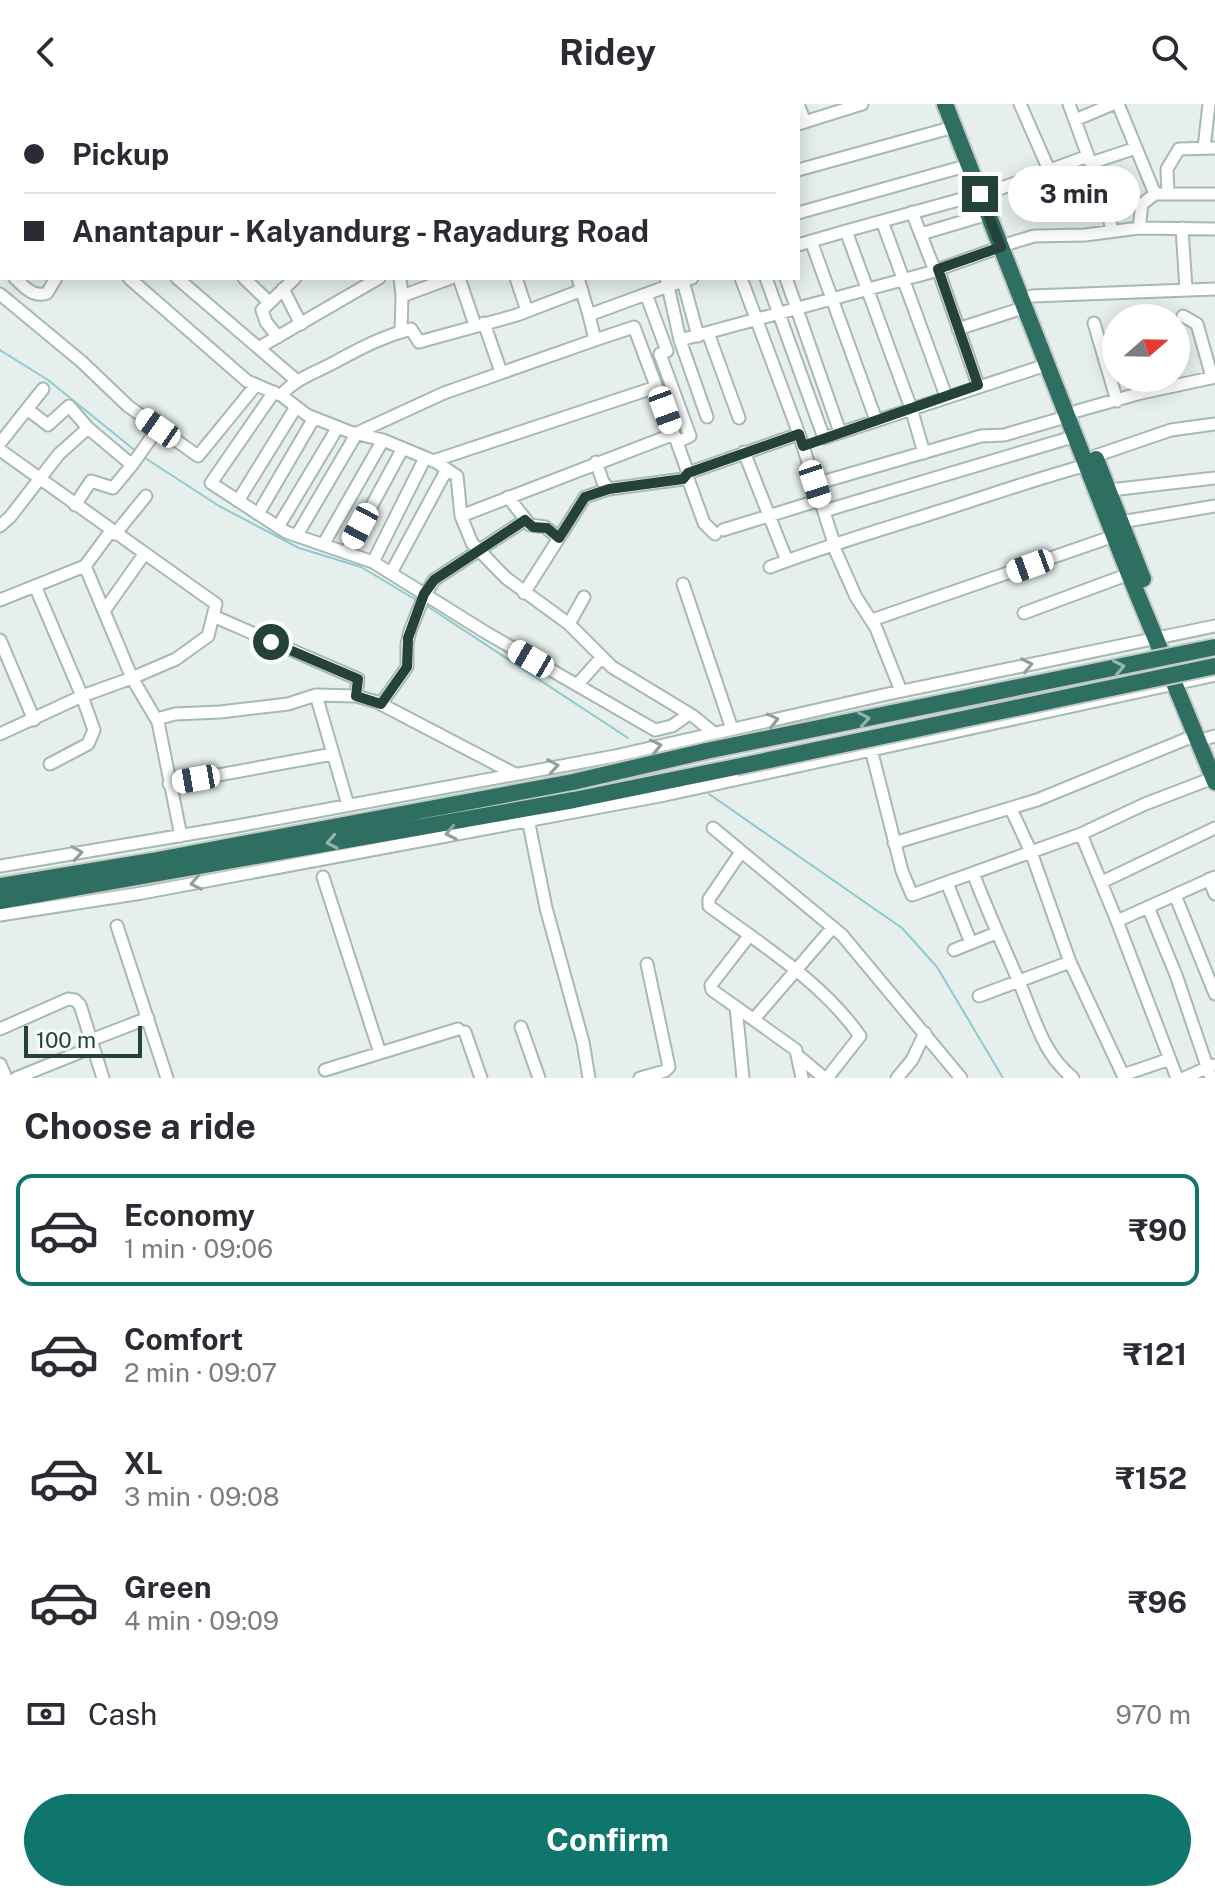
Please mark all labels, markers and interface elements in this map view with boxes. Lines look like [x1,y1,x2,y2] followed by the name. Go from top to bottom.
[24,30,68,74] icon: back
[1147,30,1191,74] icon: search
[559,31,656,73] text: Ridey
[72,136,169,172] text: Pickup
[1008,166,1140,222] callout: 3 min
[962,176,998,212] route end
[1040,178,1108,209] text: 3 min
[72,213,649,249] text: Anantapur - Kalyandurg - Rayadurg Road
[1102,304,1190,392] north arrow
[1102,304,1190,392] map controls
[646,383,684,437] car
[131,404,185,452] car
[796,457,834,511] car
[338,499,382,553] car
[1003,547,1057,585] car
[253,624,289,660] route start
[504,637,558,681] car
[1020,657,1034,674] one-way arrow
[1112,659,1125,676] one-way arrow
[766,712,780,729] one-way arrow
[858,712,871,729] one-way arrow
[649,738,663,755] one-way arrow
[546,759,560,776] one-way arrow
[170,763,222,795] car
[444,824,458,841] one-way arrow
[325,833,339,850] one-way arrow
[70,845,84,862] one-way arrow
[189,874,203,891] one-way arrow
[24,1022,142,1058] scale bar
[36,1027,96,1053] text: 100 m
[24,1105,256,1147] text: Choose a ride
[28,1194,100,1266] icon: car
[124,1197,255,1233] text: Economy
[1129,1212,1187,1248] text: ₹90
[124,1233,273,1264] text: 1 min · 09:06
[28,1318,100,1390] icon: car
[124,1321,243,1357] text: Comfort
[1123,1336,1187,1372] text: ₹121
[124,1357,277,1388] text: 2 min · 09:07
[28,1442,100,1514] icon: car
[124,1445,163,1481] text: XL
[1116,1460,1187,1496] text: ₹152
[124,1481,280,1512] text: 3 min · 09:08
[28,1566,100,1638] icon: car
[124,1569,211,1605] text: Green
[1128,1584,1187,1620] text: ₹96
[124,1605,279,1636] text: 4 min · 09:09
[24,1692,68,1736] icon: cash
[88,1696,157,1732] text: Cash
[1115,1699,1191,1730] text: 970 m
[24,1794,1191,1886] button: Confirm

